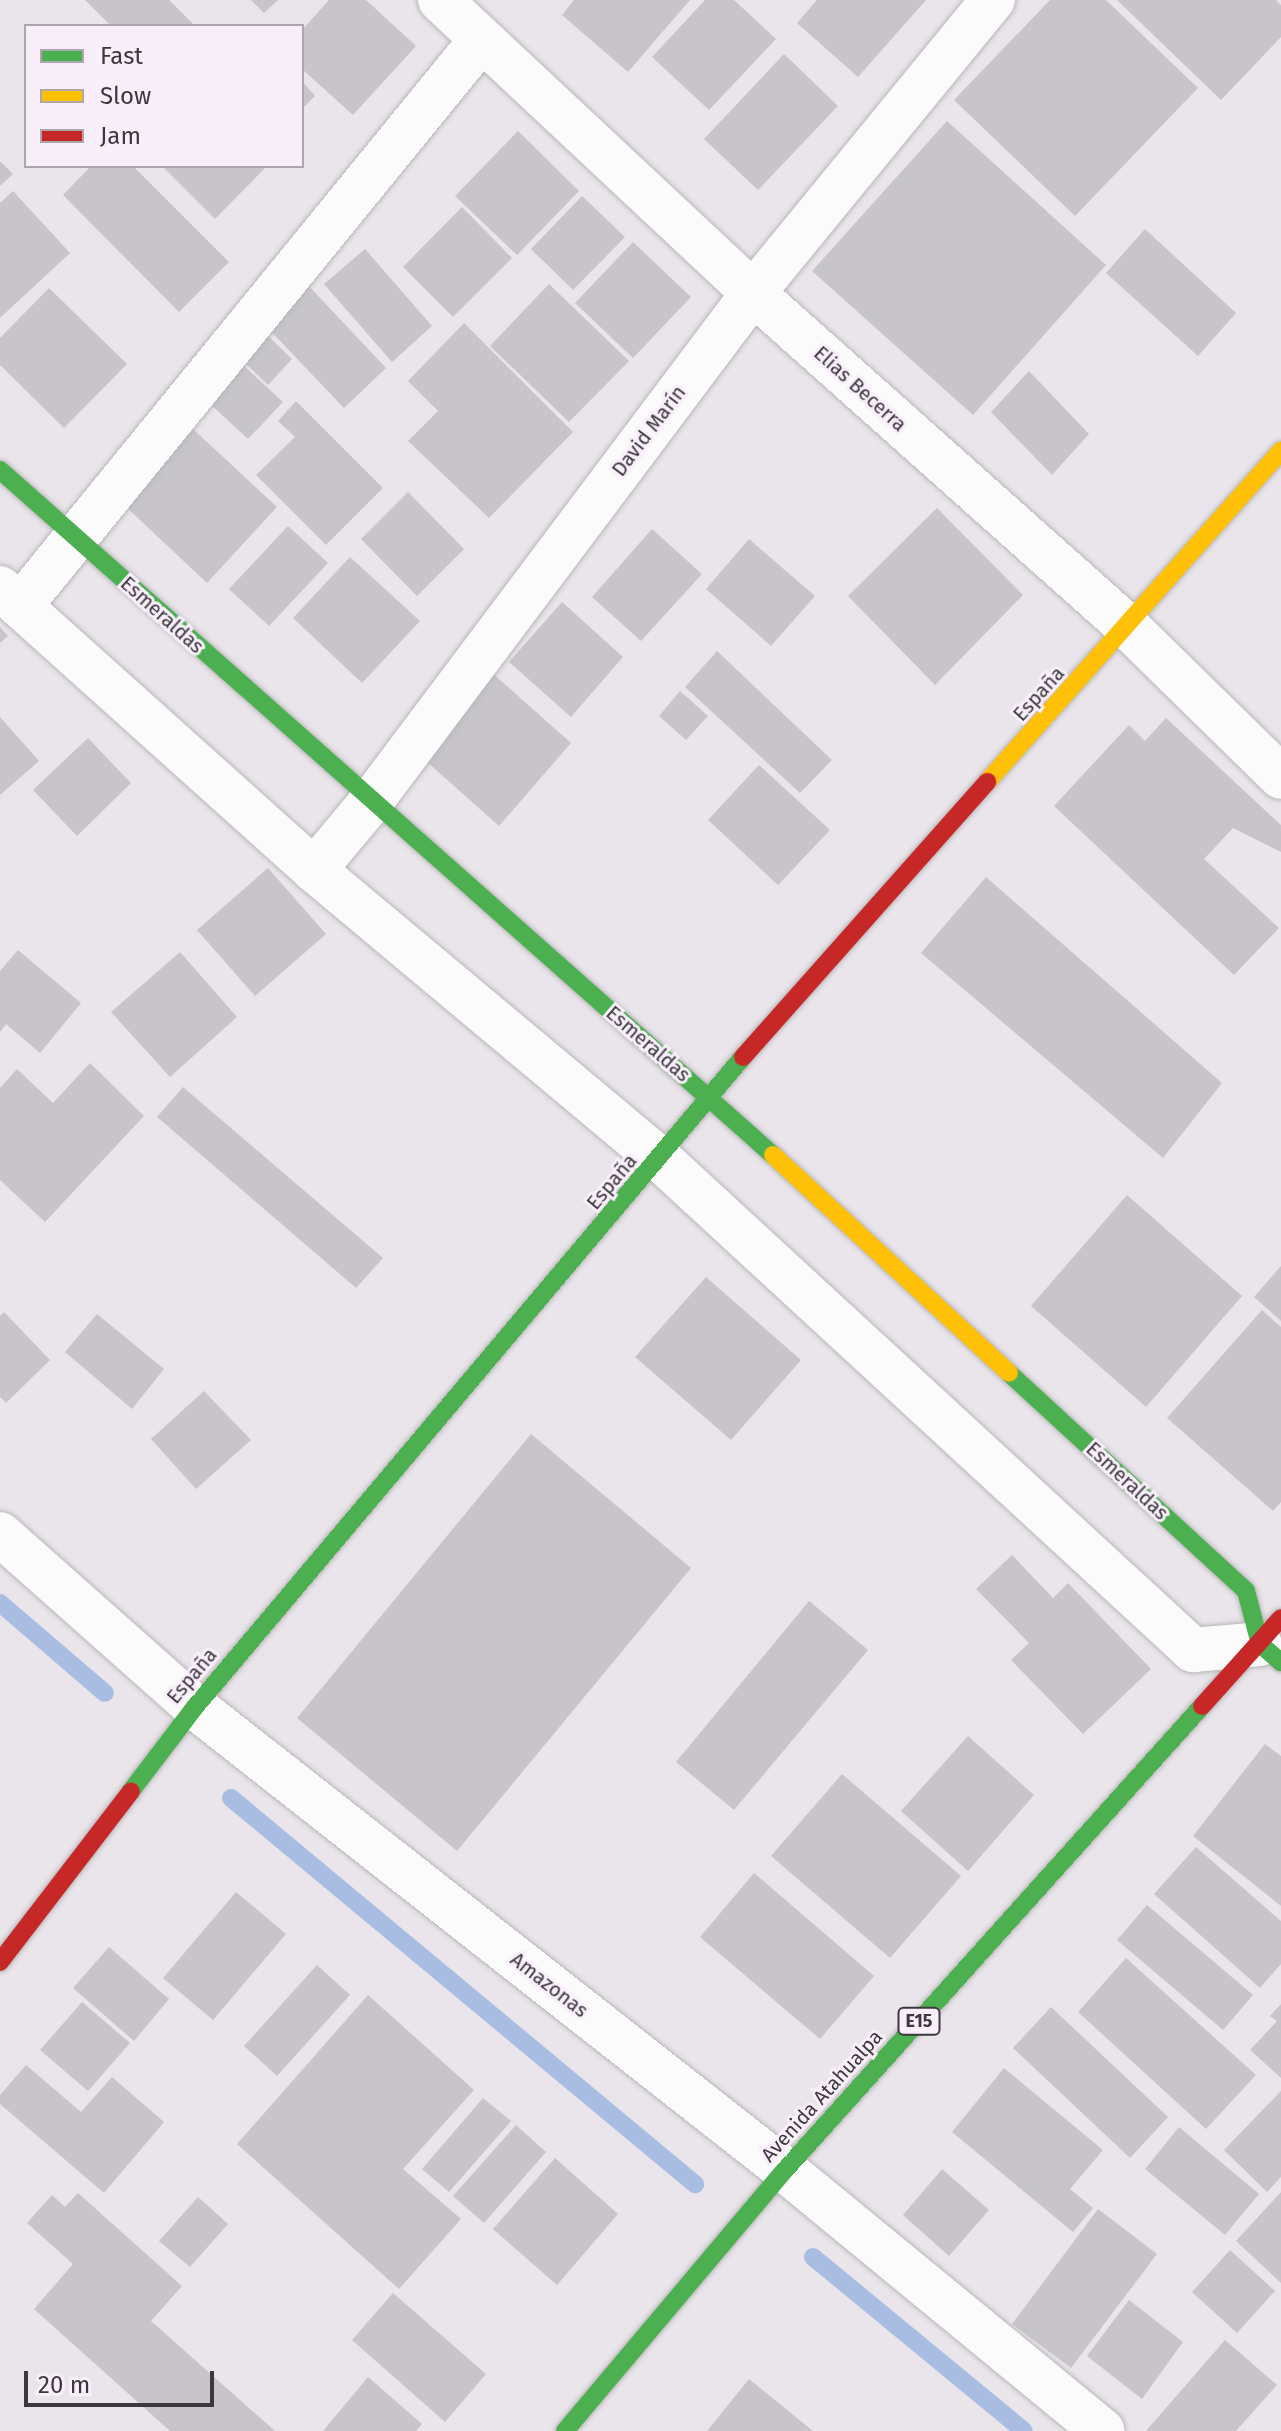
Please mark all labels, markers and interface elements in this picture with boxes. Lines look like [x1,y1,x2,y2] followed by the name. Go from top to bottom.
[24,24,304,168] legend
[100,42,143,70] text: Fast
[100,82,151,110] text: Slow
[100,122,141,150] text: Jam
[809,341,911,437] street label: Elias Becerra
[607,381,691,481] street label: David Marín
[116,571,208,659] street label: Esmeraldas
[1008,662,1070,726] street label: España
[601,1001,695,1087] street label: Esmeraldas
[582,1149,642,1215] street label: España
[1081,1437,1173,1525] street label: Esmeraldas
[162,1643,222,1709] street label: España
[506,1947,592,2023] street label: Amazonas
[897,2007,941,2035] road number: E15
[756,2025,888,2167] street label: Avenida Atahualpa
[28,2355,218,2405] scale bar
[38,2371,90,2399] text: 20 m

